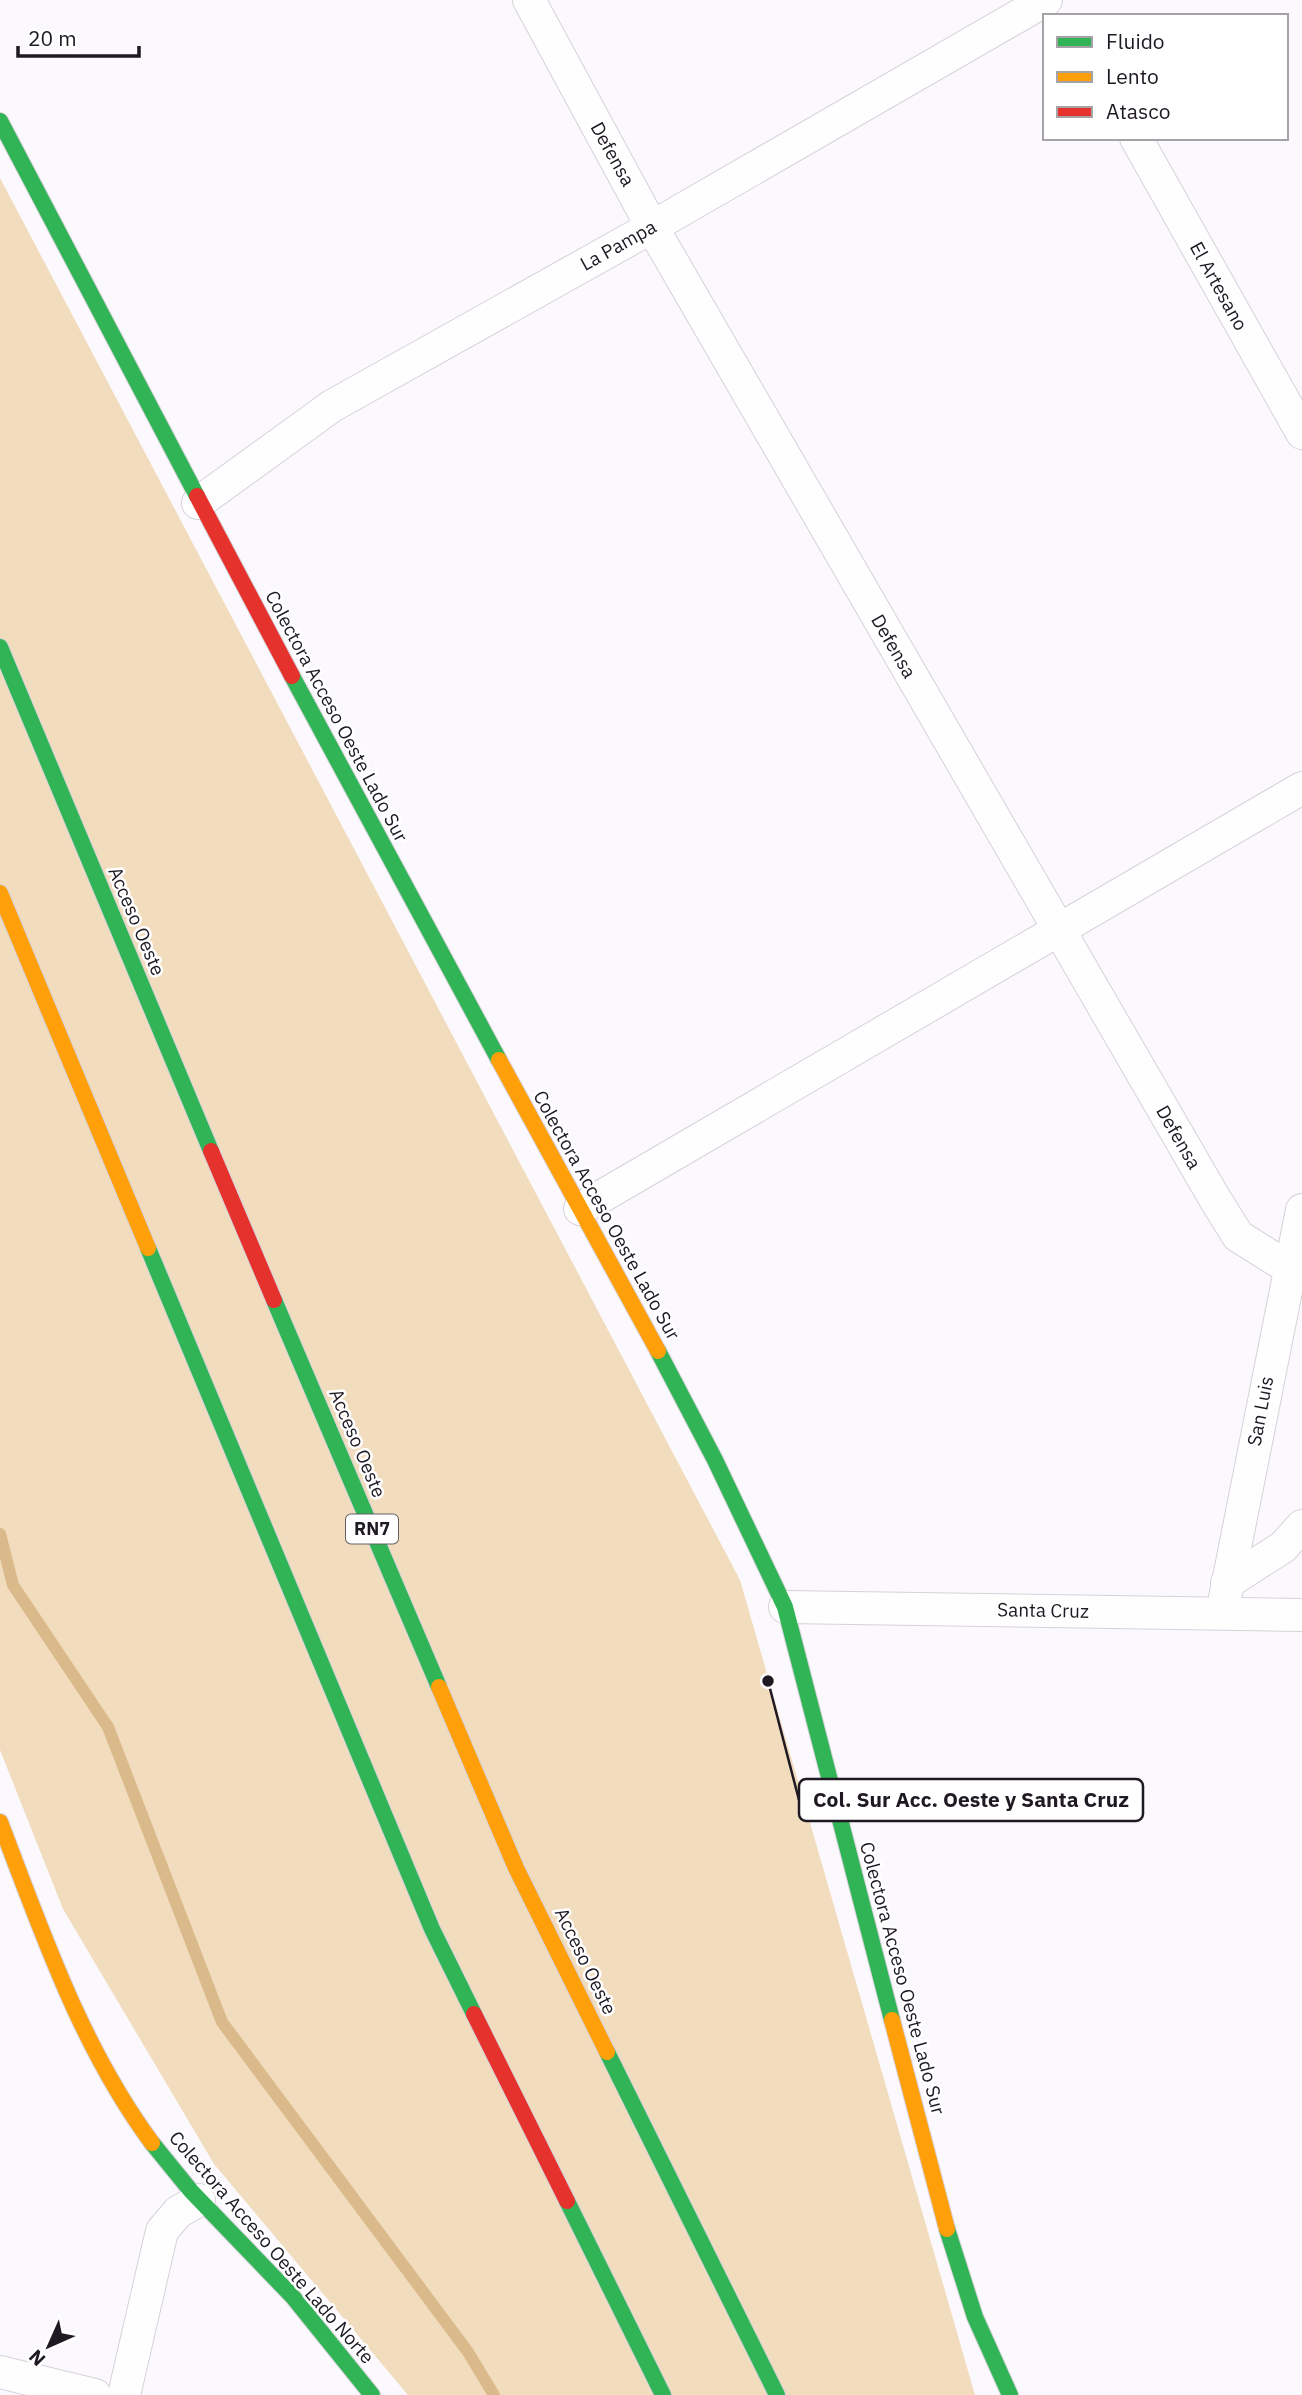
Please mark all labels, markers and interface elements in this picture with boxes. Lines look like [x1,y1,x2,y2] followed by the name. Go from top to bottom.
[18,14,138,58] scale bar
[1043,14,1288,140] legend
[28,24,77,52] text: 20 m
[1106,27,1165,55] text: Fluido
[1106,62,1159,90] text: Lento
[1106,97,1170,125] text: Atasco
[586,118,640,190] street label: Defensa
[576,214,660,276] street label: La Pampa
[1185,237,1253,335] street label: El Artesano
[260,586,414,846] street label: Colectora Acceso Oeste Lado Sur
[866,610,922,682] street label: Defensa
[103,863,171,979] street label: Acceso Oeste
[528,1086,686,1344] street label: Colectora Acceso Oeste Lado Sur
[1151,1101,1207,1173] street label: Defensa
[1241,1374,1279,1448] street label: San Luis
[324,1385,392,1501] street label: Acceso Oeste
[346,1514,398,1544] road number: RN7
[997,1597,1089,1623] street label: Santa Cruz
[799,1779,1143,1821] callout: Col. Sur Acc. Oeste y Santa Cruz
[813,1785,1129,1813] text: Col. Sur Acc. Oeste y Santa Cruz
[855,1839,951,2117] street label: Colectora Acceso Oeste Lado Sur
[550,1904,622,2018] street label: Acceso Oeste
[164,2126,380,2368] street label: Colectora Acceso Oeste Lado Norte
[14,2311,84,2381] north arrow
[24,2345,50,2371] text: N

